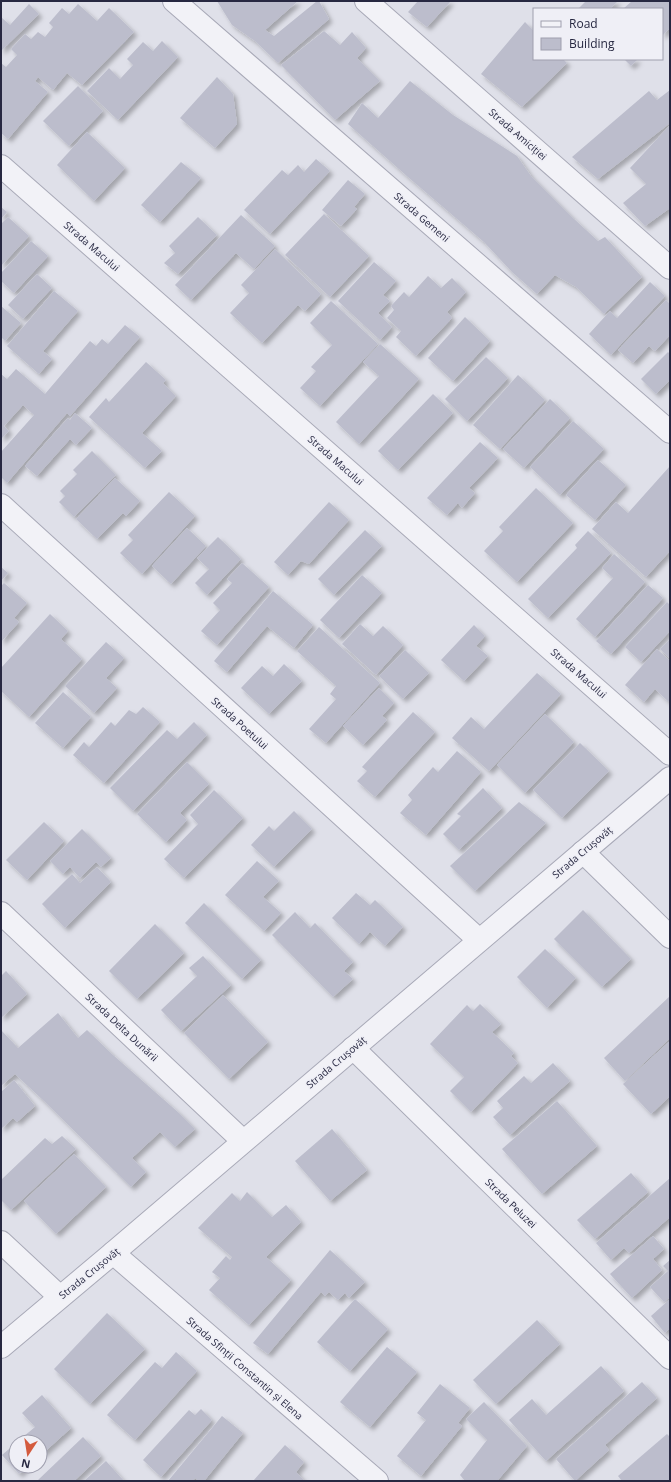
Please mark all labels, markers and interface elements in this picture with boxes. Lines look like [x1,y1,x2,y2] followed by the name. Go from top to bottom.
[533,8,663,60] legend
[569,15,598,32] text: Road
[569,35,615,52] text: Building
[486,105,550,163] street label: Strada Amiciției
[391,189,453,245] street label: Strada Gemeni
[61,218,123,274] street label: Strada Macului
[305,432,367,488] street label: Strada Macului
[548,645,610,701] street label: Strada Macului
[209,694,271,752] street label: Strada Poetului
[549,822,615,881] street label: Strada Crușovăț
[83,990,161,1064] street label: Strada Delta Dunării
[303,1032,369,1091] street label: Strada Crușovăț
[482,1175,540,1231] street label: Strada Peluzei
[56,1244,123,1302] street label: Strada Crușovăț
[184,1313,306,1423] street label: Strada Sfinții Constantin și Elena
[8,1434,48,1474] north arrow
[20,1456,32,1473] text: N

